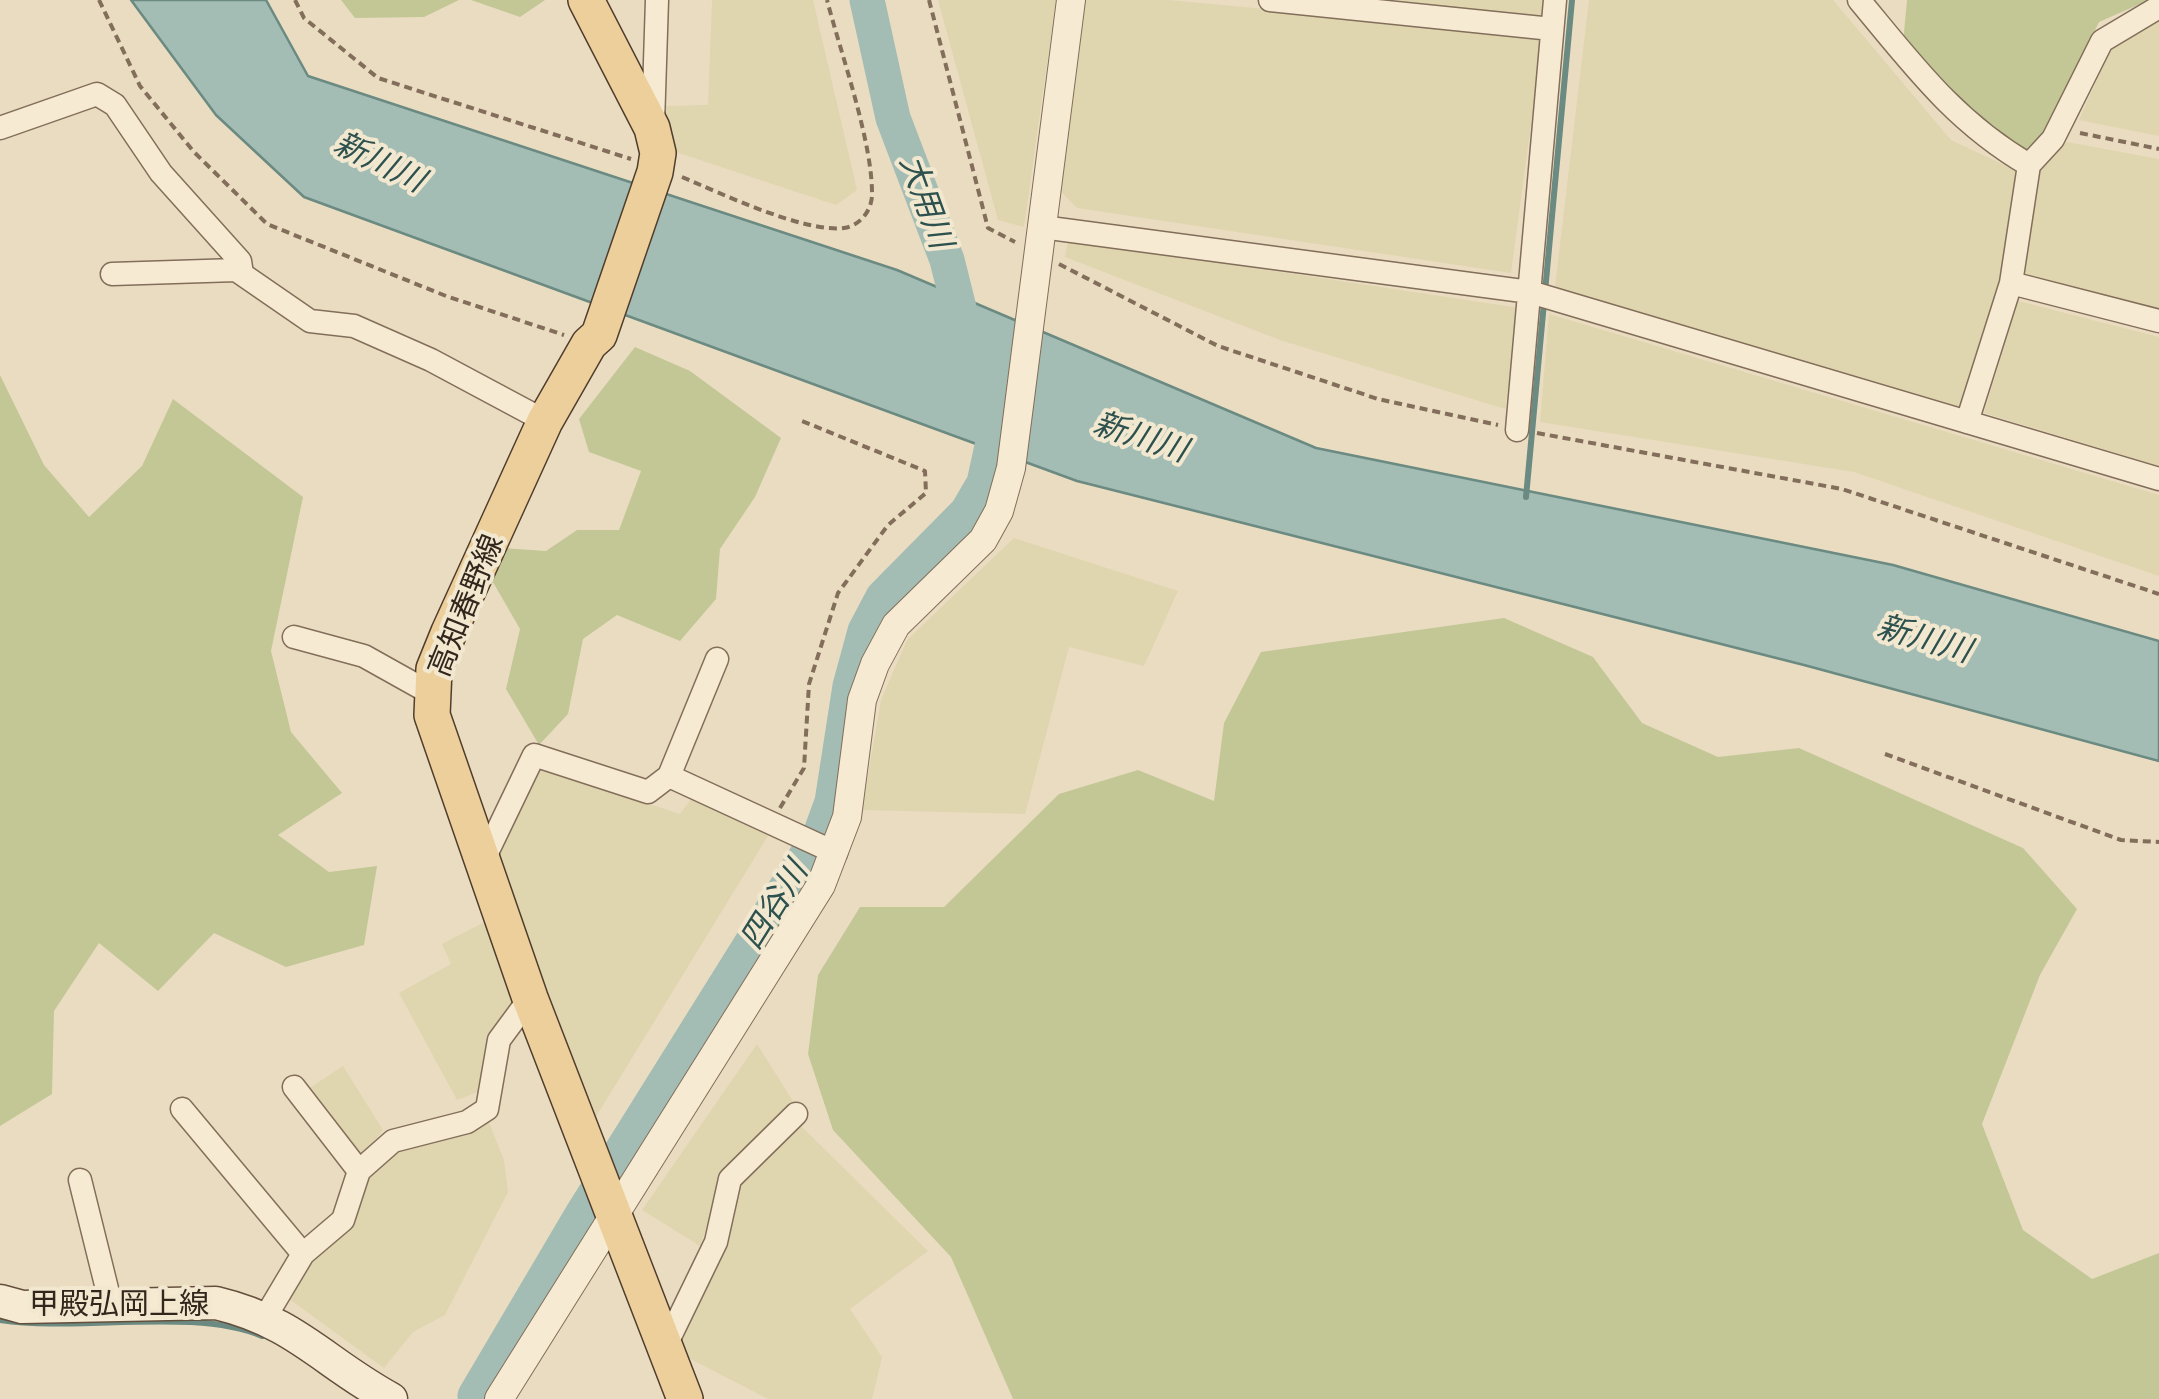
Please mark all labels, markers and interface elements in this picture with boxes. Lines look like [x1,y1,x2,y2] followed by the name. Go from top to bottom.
[327,125,431,201] water label: 新川川
[891,150,959,254] water label: 大用川
[1088,405,1192,471] water label: 新川川
[422,530,512,682] street label: 高知春野線
[1873,608,1975,672] water label: 新川川
[733,855,817,957] water label: 四谷川
[29,1287,209,1323] street label: 甲殿弘岡上線

